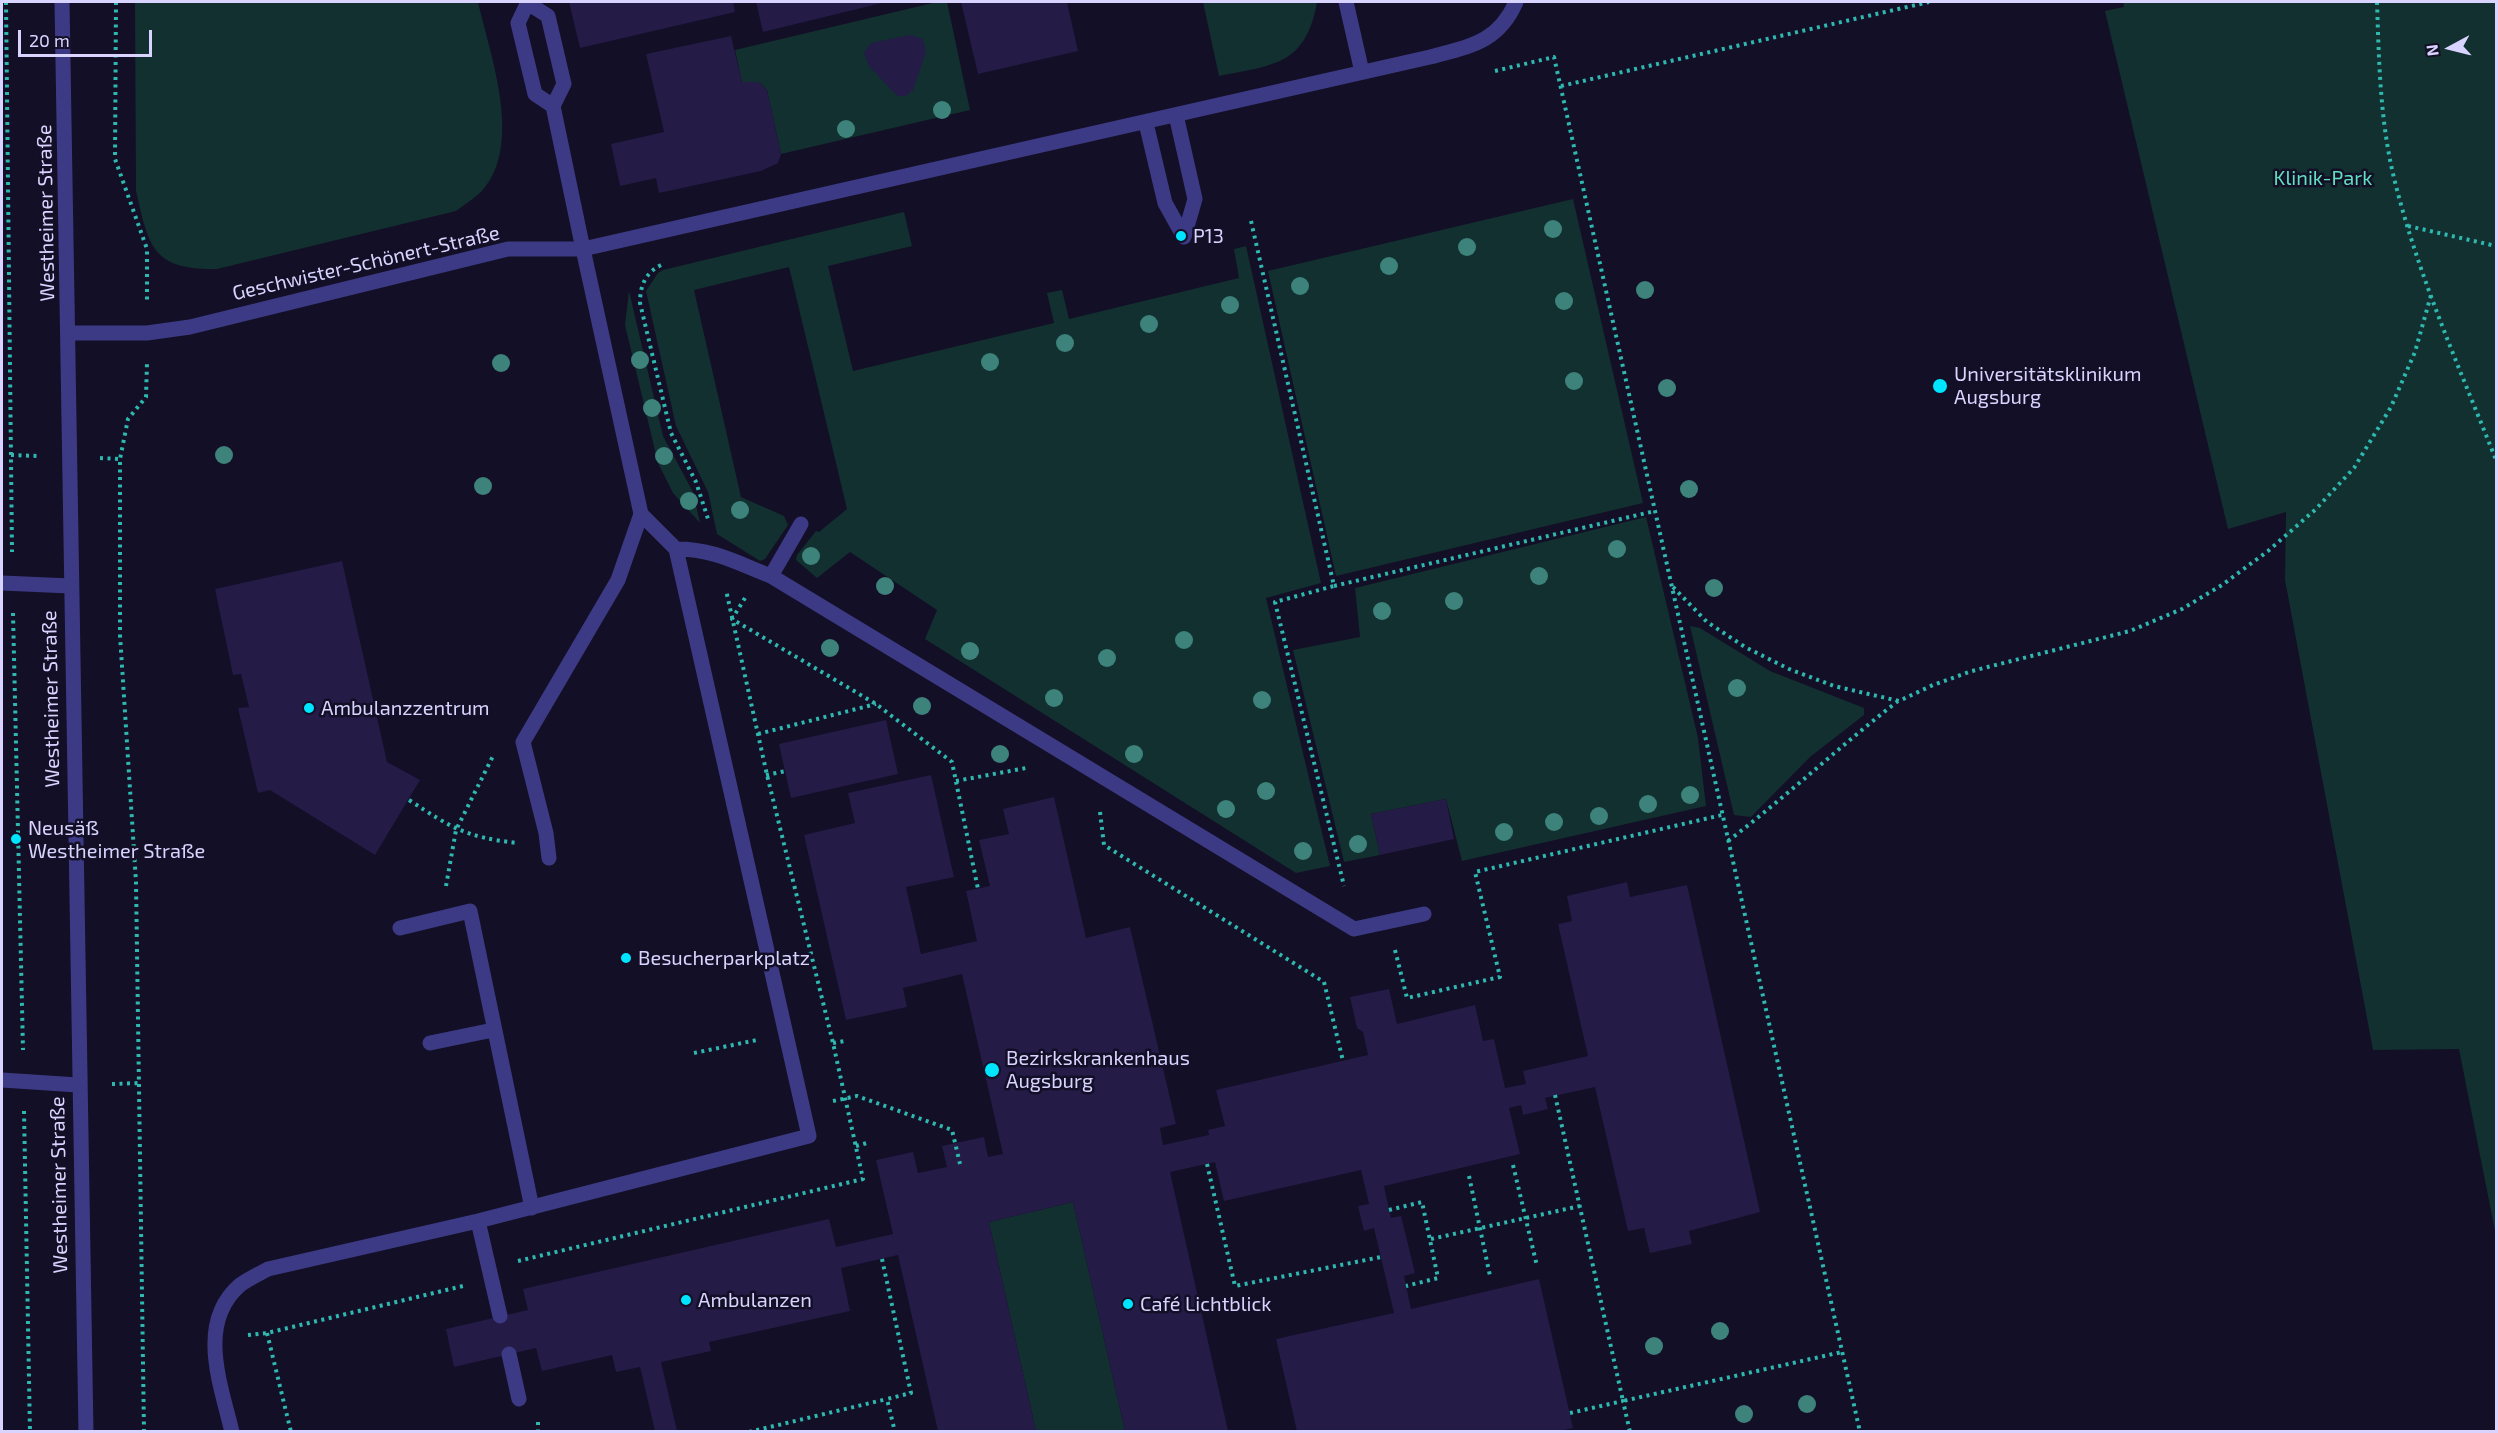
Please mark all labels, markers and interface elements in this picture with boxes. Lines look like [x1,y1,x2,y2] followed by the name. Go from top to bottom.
[21,18,154,56] scale bar
[2420,18,2480,78] north arrow
[29,29,70,51] text: 20 m
[2422,43,2442,57] text: N
[32,124,60,302] street label: Westheimer Straße
[2274,166,2372,190] park label: Klinik-Park
[230,221,502,305] street label: Geschwister-Schönert-Straße
[1193,224,1224,248] place label: P13
[1174,229,1188,243] marker: P13
[1954,362,2141,409] place label: Universitätsklinikum Augsburg
[1931,377,1949,395] marker: Universitätsklinikum Augsburg
[37,610,65,788] street label: Westheimer Straße
[321,696,490,720] place label: Ambulanzzentrum
[302,701,316,715] marker: Ambulanzzentrum
[28,816,205,863] place label: Neusäß Westheimer Straße
[9,832,23,846] marker: Neusäß Westheimer Straße
[638,946,810,970] place label: Besucherparkplatz
[619,951,633,965] marker: Besucherparkplatz
[1006,1046,1190,1093] place label: Bezirkskrankenhaus Augsburg
[983,1061,1001,1079] marker: Bezirkskrankenhaus Augsburg
[45,1096,73,1274] street label: Westheimer Straße
[698,1288,812,1312] place label: Ambulanzen
[1140,1292,1272,1316] place label: Café Lichtblick
[679,1293,693,1307] marker: Ambulanzen
[1121,1297,1135,1311] marker: Café Lichtblick

